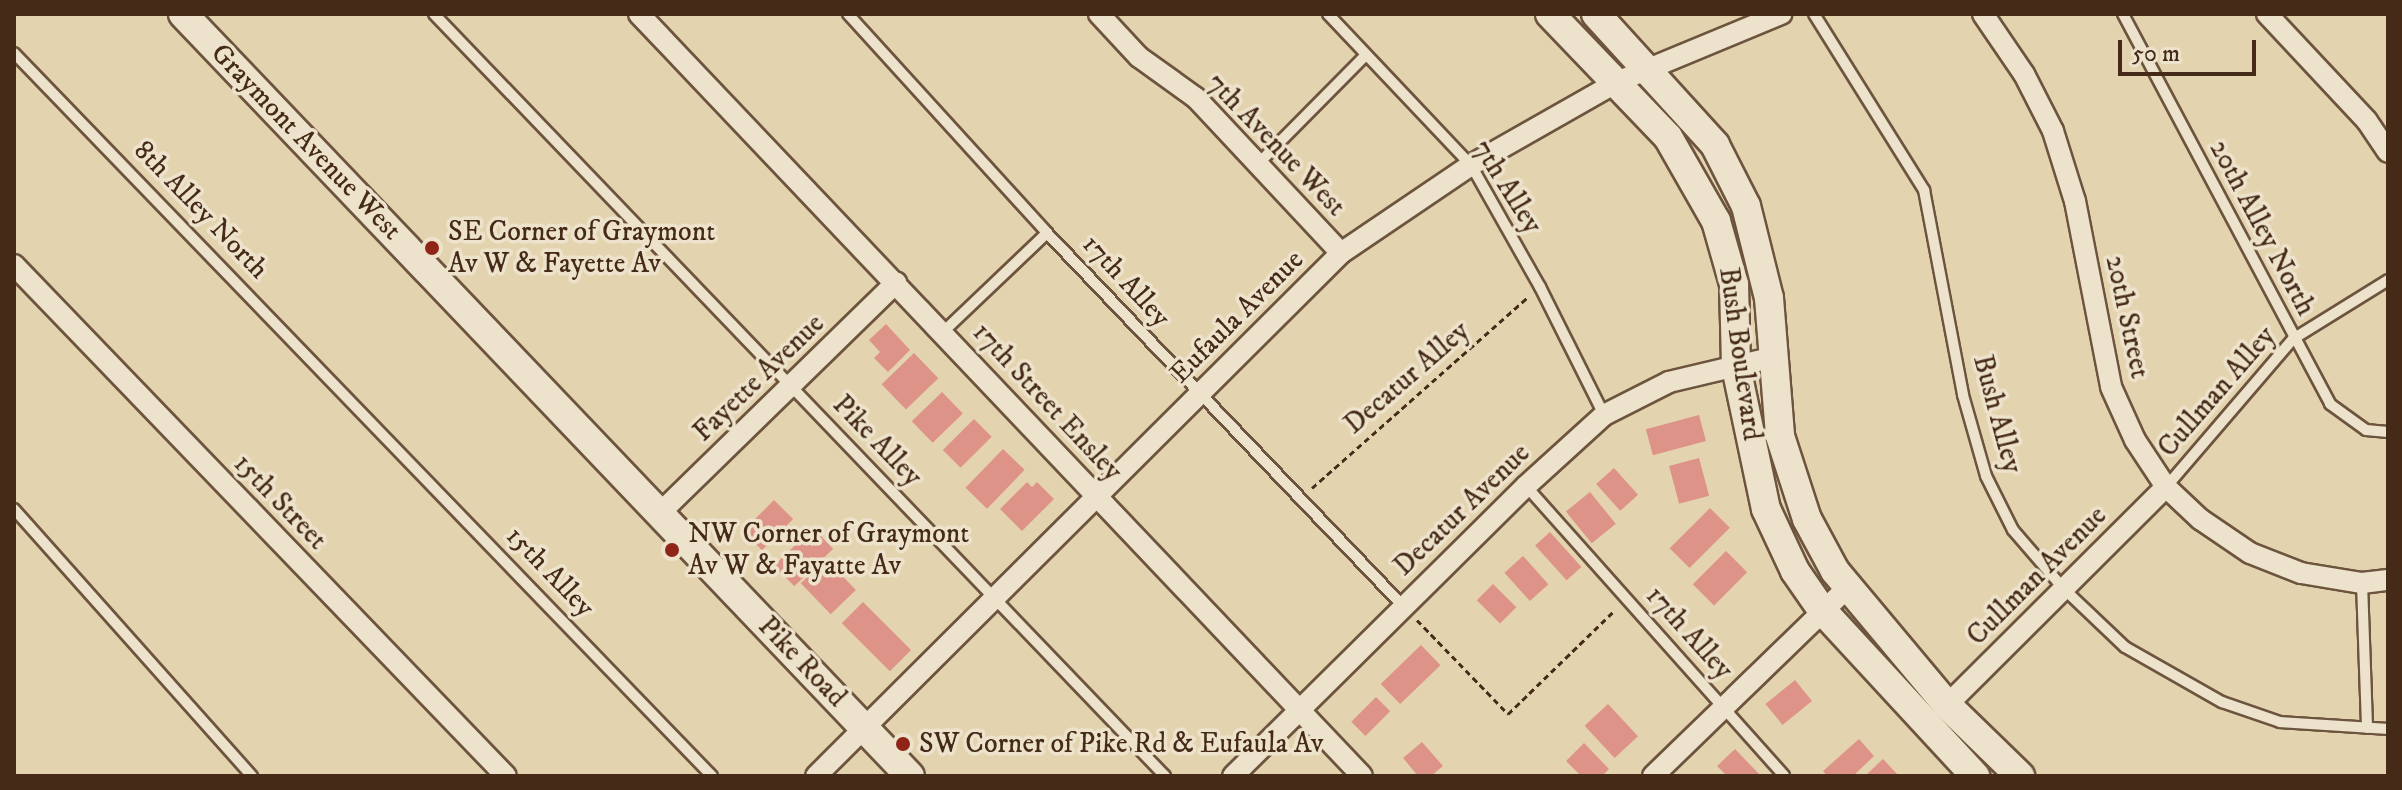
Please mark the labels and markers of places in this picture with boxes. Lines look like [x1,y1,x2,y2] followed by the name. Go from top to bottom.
[448,215,715,281] place label: SE Corner of Graymont Av W & Fayette Av
[423,239,441,257] marker: SE Corner of Graymont Av W & Fayette Av
[688,517,969,583] place label: NW Corner of Graymont Av W & Fayatte Av
[663,541,681,559] marker: NW Corner of Graymont Av W & Fayatte Av
[919,727,1323,761] place label: SW Corner of Pike Rd & Eufaula Av
[894,735,912,753] marker: SW Corner of Pike Rd & Eufaula Av

